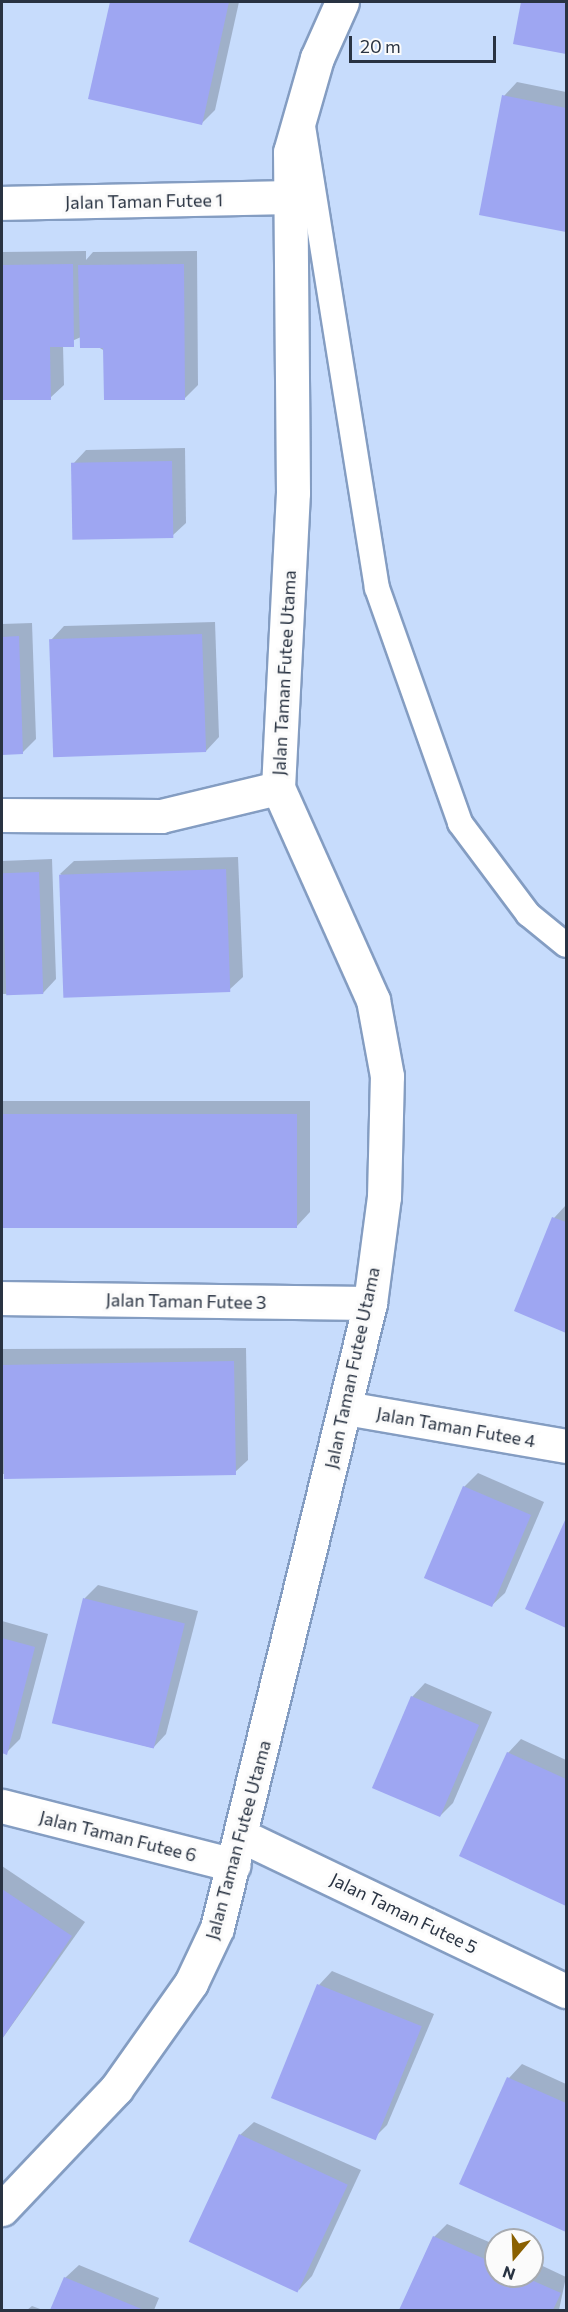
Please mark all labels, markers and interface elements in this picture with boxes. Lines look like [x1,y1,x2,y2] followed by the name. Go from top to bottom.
[352,24,499,62] scale bar
[360,35,401,57] text: 20 m
[65,189,223,213] street label: Jalan Taman Futee 1
[268,570,300,776] street label: Jalan Taman Futee Utama
[320,1265,384,1471] street label: Jalan Taman Futee Utama
[105,1289,267,1313] street label: Jalan Taman Futee 3
[375,1402,537,1452] street label: Jalan Taman Futee 4
[201,1738,275,1942] street label: Jalan Taman Futee Utama
[37,1806,199,1866] street label: Jalan Taman Futee 6
[327,1868,481,1958] street label: Jalan Taman Futee 5
[484,2228,544,2288] north arrow
[500,2263,517,2285] text: N

